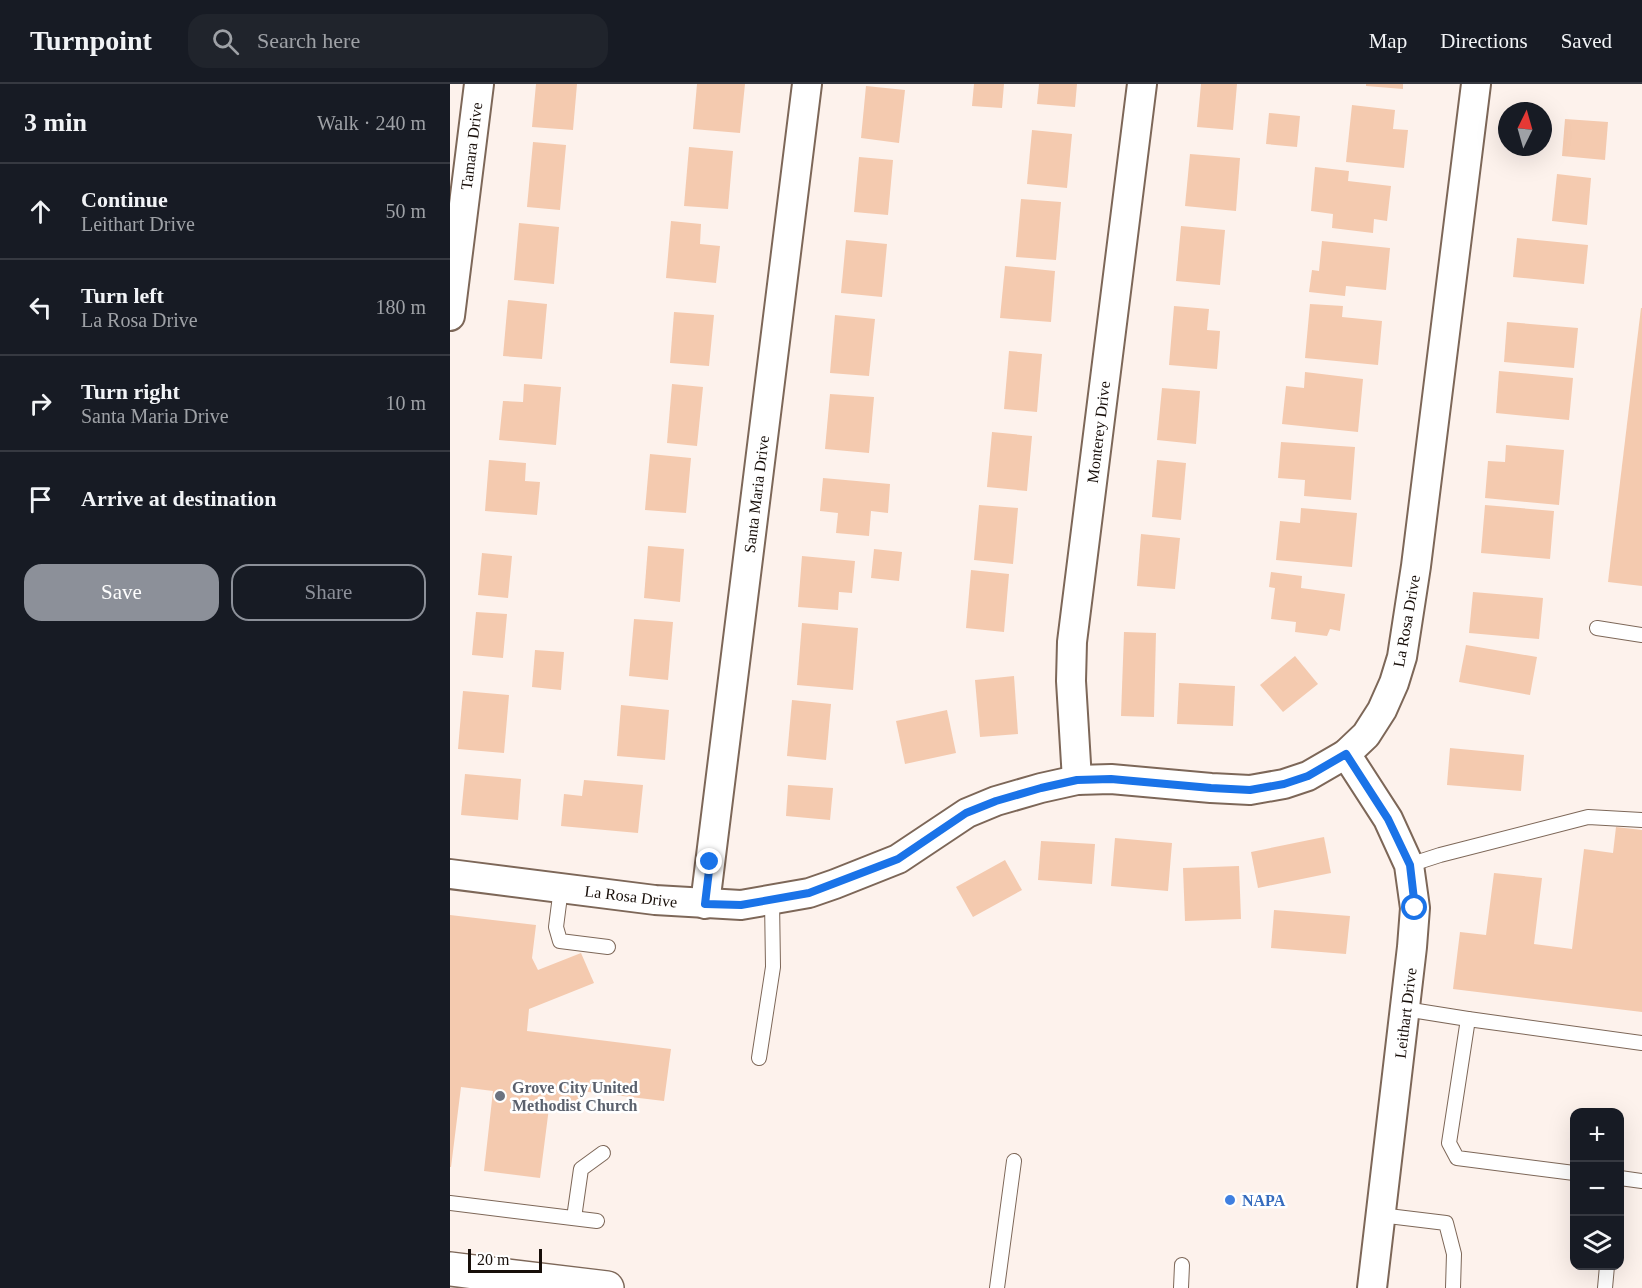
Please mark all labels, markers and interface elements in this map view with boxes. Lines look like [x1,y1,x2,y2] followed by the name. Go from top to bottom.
[188,14,608,68] search box
[30,25,152,56] text: Turnpoint
[209,25,242,58] icon: search
[257,28,360,53] text: Search here
[1369,29,1407,53] text: Map
[1440,29,1528,53] text: Directions
[1561,29,1612,53] text: Saved
[458,101,485,191] street label: Tamara Drive
[1498,102,1552,156] north arrow
[24,108,87,137] text: 3 min
[317,112,426,134] text: Walk · 240 m
[81,187,168,212] text: Continue
[24,195,57,228] icon: ahead
[385,200,426,222] text: 50 m
[81,213,195,235] text: Leithart Drive
[81,283,164,308] text: Turn left
[24,291,57,324] icon: left
[375,296,426,318] text: 180 m
[81,309,198,331] text: La Rosa Drive
[81,379,180,404] text: Turn right
[1084,380,1114,484] street label: Monterey Drive
[24,387,57,420] icon: right
[385,392,426,414] text: 10 m
[81,405,229,427] text: Santa Maria Drive
[741,434,772,554] street label: Santa Maria Drive
[24,483,57,516] icon: arrive
[81,486,277,511] text: Arrive at destination
[24,564,219,621] button: Save
[231,564,426,621] button: Share
[1390,574,1423,669] street label: La Rosa Drive
[696,848,722,874] route end
[584,882,678,911] street label: La Rosa Drive
[1401,894,1427,920] route start
[1392,967,1419,1059] street label: Leithart Drive
[512,1079,638,1114] place label: Grove City United Methodist Church
[493,1089,507,1103] marker: Grove City United Methodist Church
[1570,1108,1624,1270] map controls
[1570,1108,1624,1162] button: +
[1570,1162,1624,1216] button: −
[1242,1192,1286,1209] place label: NAPA
[1223,1193,1237,1207] marker: NAPA
[1570,1216,1624,1270] button: layers
[468,1246,542,1274] scale bar
[477,1251,509,1268] text: 20 m

